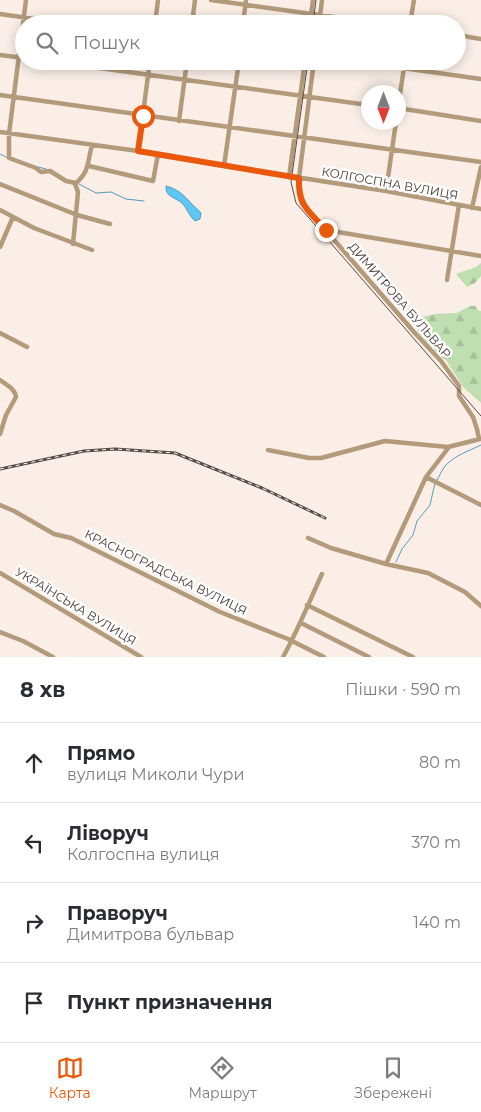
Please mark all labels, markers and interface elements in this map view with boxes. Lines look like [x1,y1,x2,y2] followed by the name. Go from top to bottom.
[15,15,466,70] search box
[33,29,61,57] icon: search
[73,31,140,54] text: Пошук
[361,85,406,130] north arrow
[132,105,155,128] route start
[320,164,460,202] street label: КОЛГОСПНА ВУЛИЦЯ
[315,219,338,242] route end
[346,239,454,361] street label: ДИМИТРОВА БУЛЬВАР
[82,526,250,618] street label: КРАСНОГРАДСЬКА ВУЛИЦЯ
[13,564,139,648] street label: УКРАЇНСЬКА ВУЛИЦЯ
[20,677,65,702] text: 8 хв
[345,680,461,699] text: Пішки · 590 m
[67,742,135,765] text: Прямо
[20,749,48,777] icon: ahead
[419,753,461,772] text: 80 m
[67,765,244,784] text: вулиця Миколи Чури
[67,822,149,845] text: Ліворуч
[20,829,48,857] icon: left
[411,833,461,852] text: 370 m
[67,845,220,864] text: Колгоспна вулиця
[67,902,168,925] text: Праворуч
[20,909,48,937] icon: right
[413,913,461,932] text: 140 m
[67,925,234,944] text: Димитрова бульвар
[20,989,48,1017] icon: arrive
[67,991,273,1014] text: Пункт призначення
[49,1054,91,1102] tab: Карта
[188,1054,257,1102] tab: Маршрут
[354,1054,432,1102] tab: Збережені

